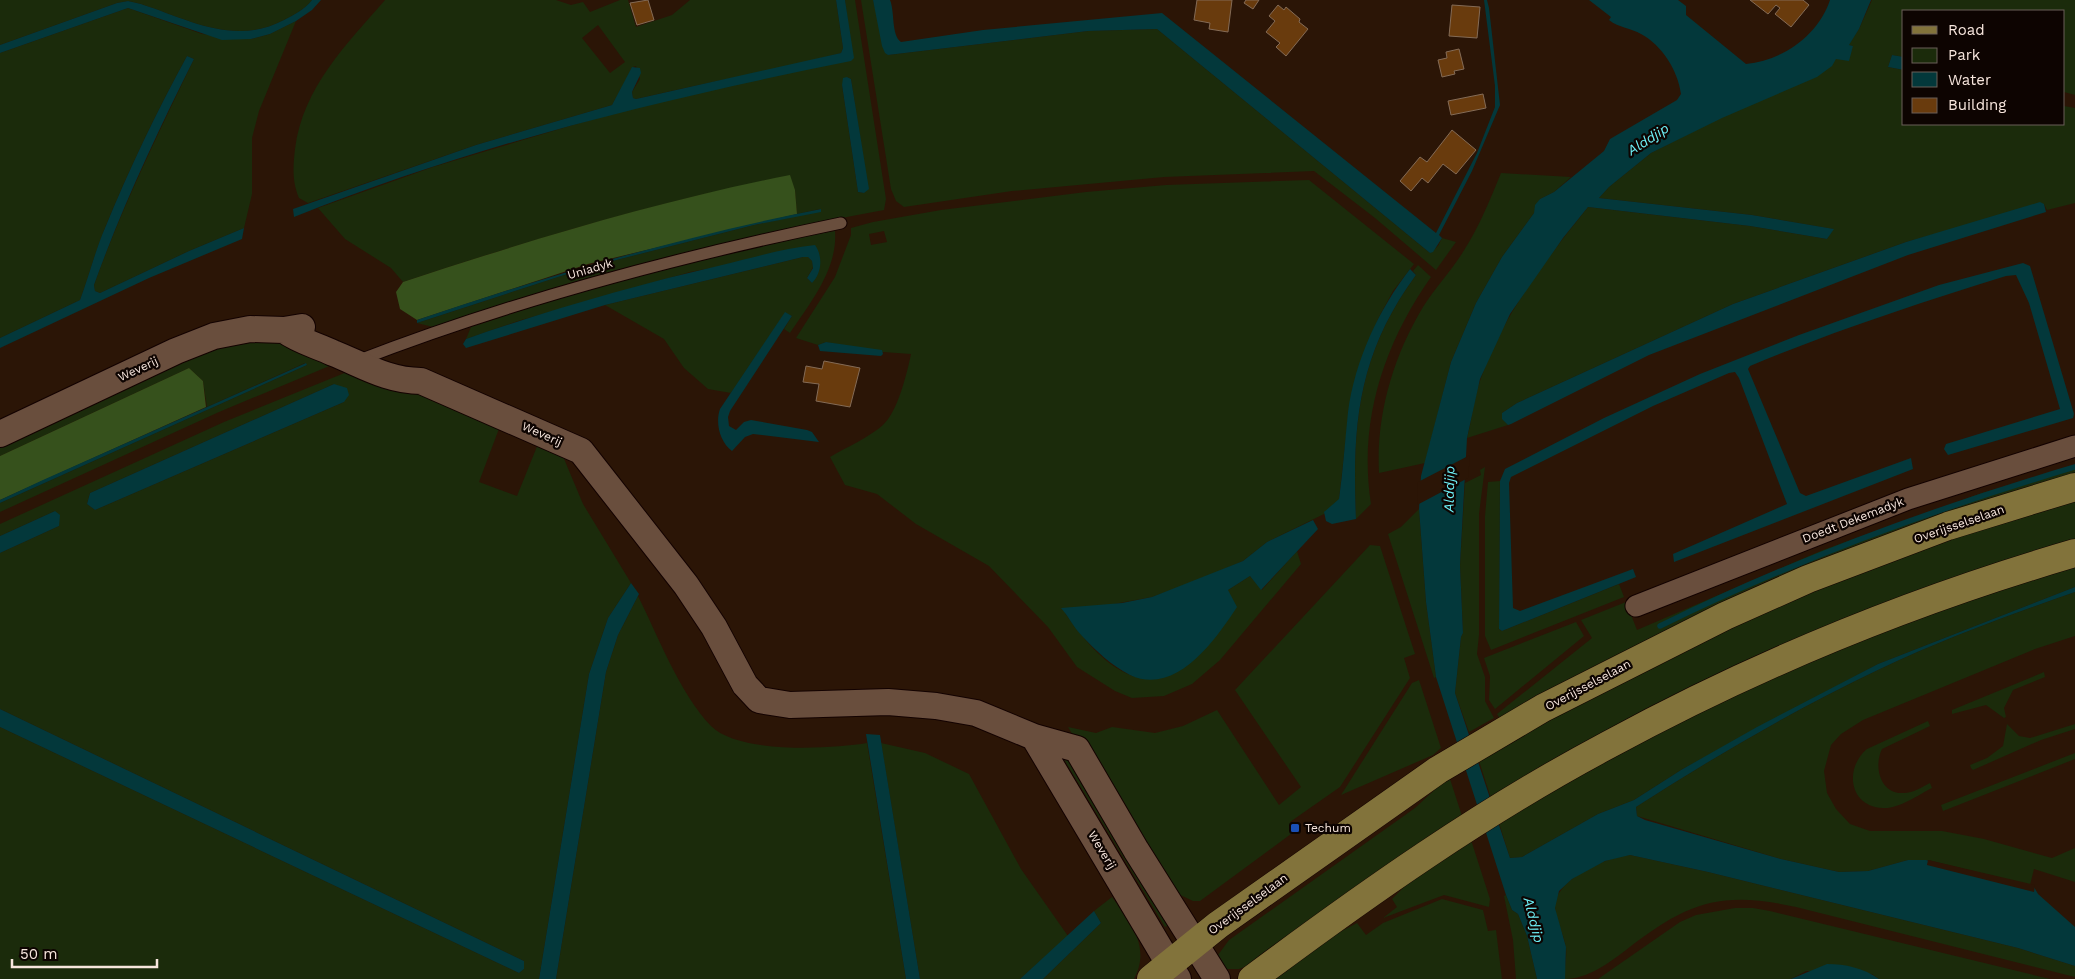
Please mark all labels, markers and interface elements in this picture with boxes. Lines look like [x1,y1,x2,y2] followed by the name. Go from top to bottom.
[1902,10,2065,125] legend
[1948,21,1985,39] text: Road
[1948,46,1981,64] text: Park
[1948,71,1991,89] text: Water
[1948,96,2006,114] text: Building
[1623,120,1672,159] water label: Alddjip
[566,256,614,282] street label: Uniadyk
[116,354,160,384] street label: Weverij
[520,419,564,449] street label: Weverij
[1441,466,1457,513] water label: Alddjip
[1800,494,1906,546] street label: Doedt Dekemadyk
[1912,502,2006,546] street label: Overijsselselaan
[1543,657,1633,713] street label: Overijsselselaan
[1305,821,1351,835] place label: Techum
[1289,822,1301,834] marker: Techum
[1085,828,1119,872] street label: Weverij
[1206,871,1290,937] street label: Overijsselselaan
[1520,895,1547,944] water label: Alddjip
[12,936,158,968] scale bar
[20,945,57,963] text: 50 m

